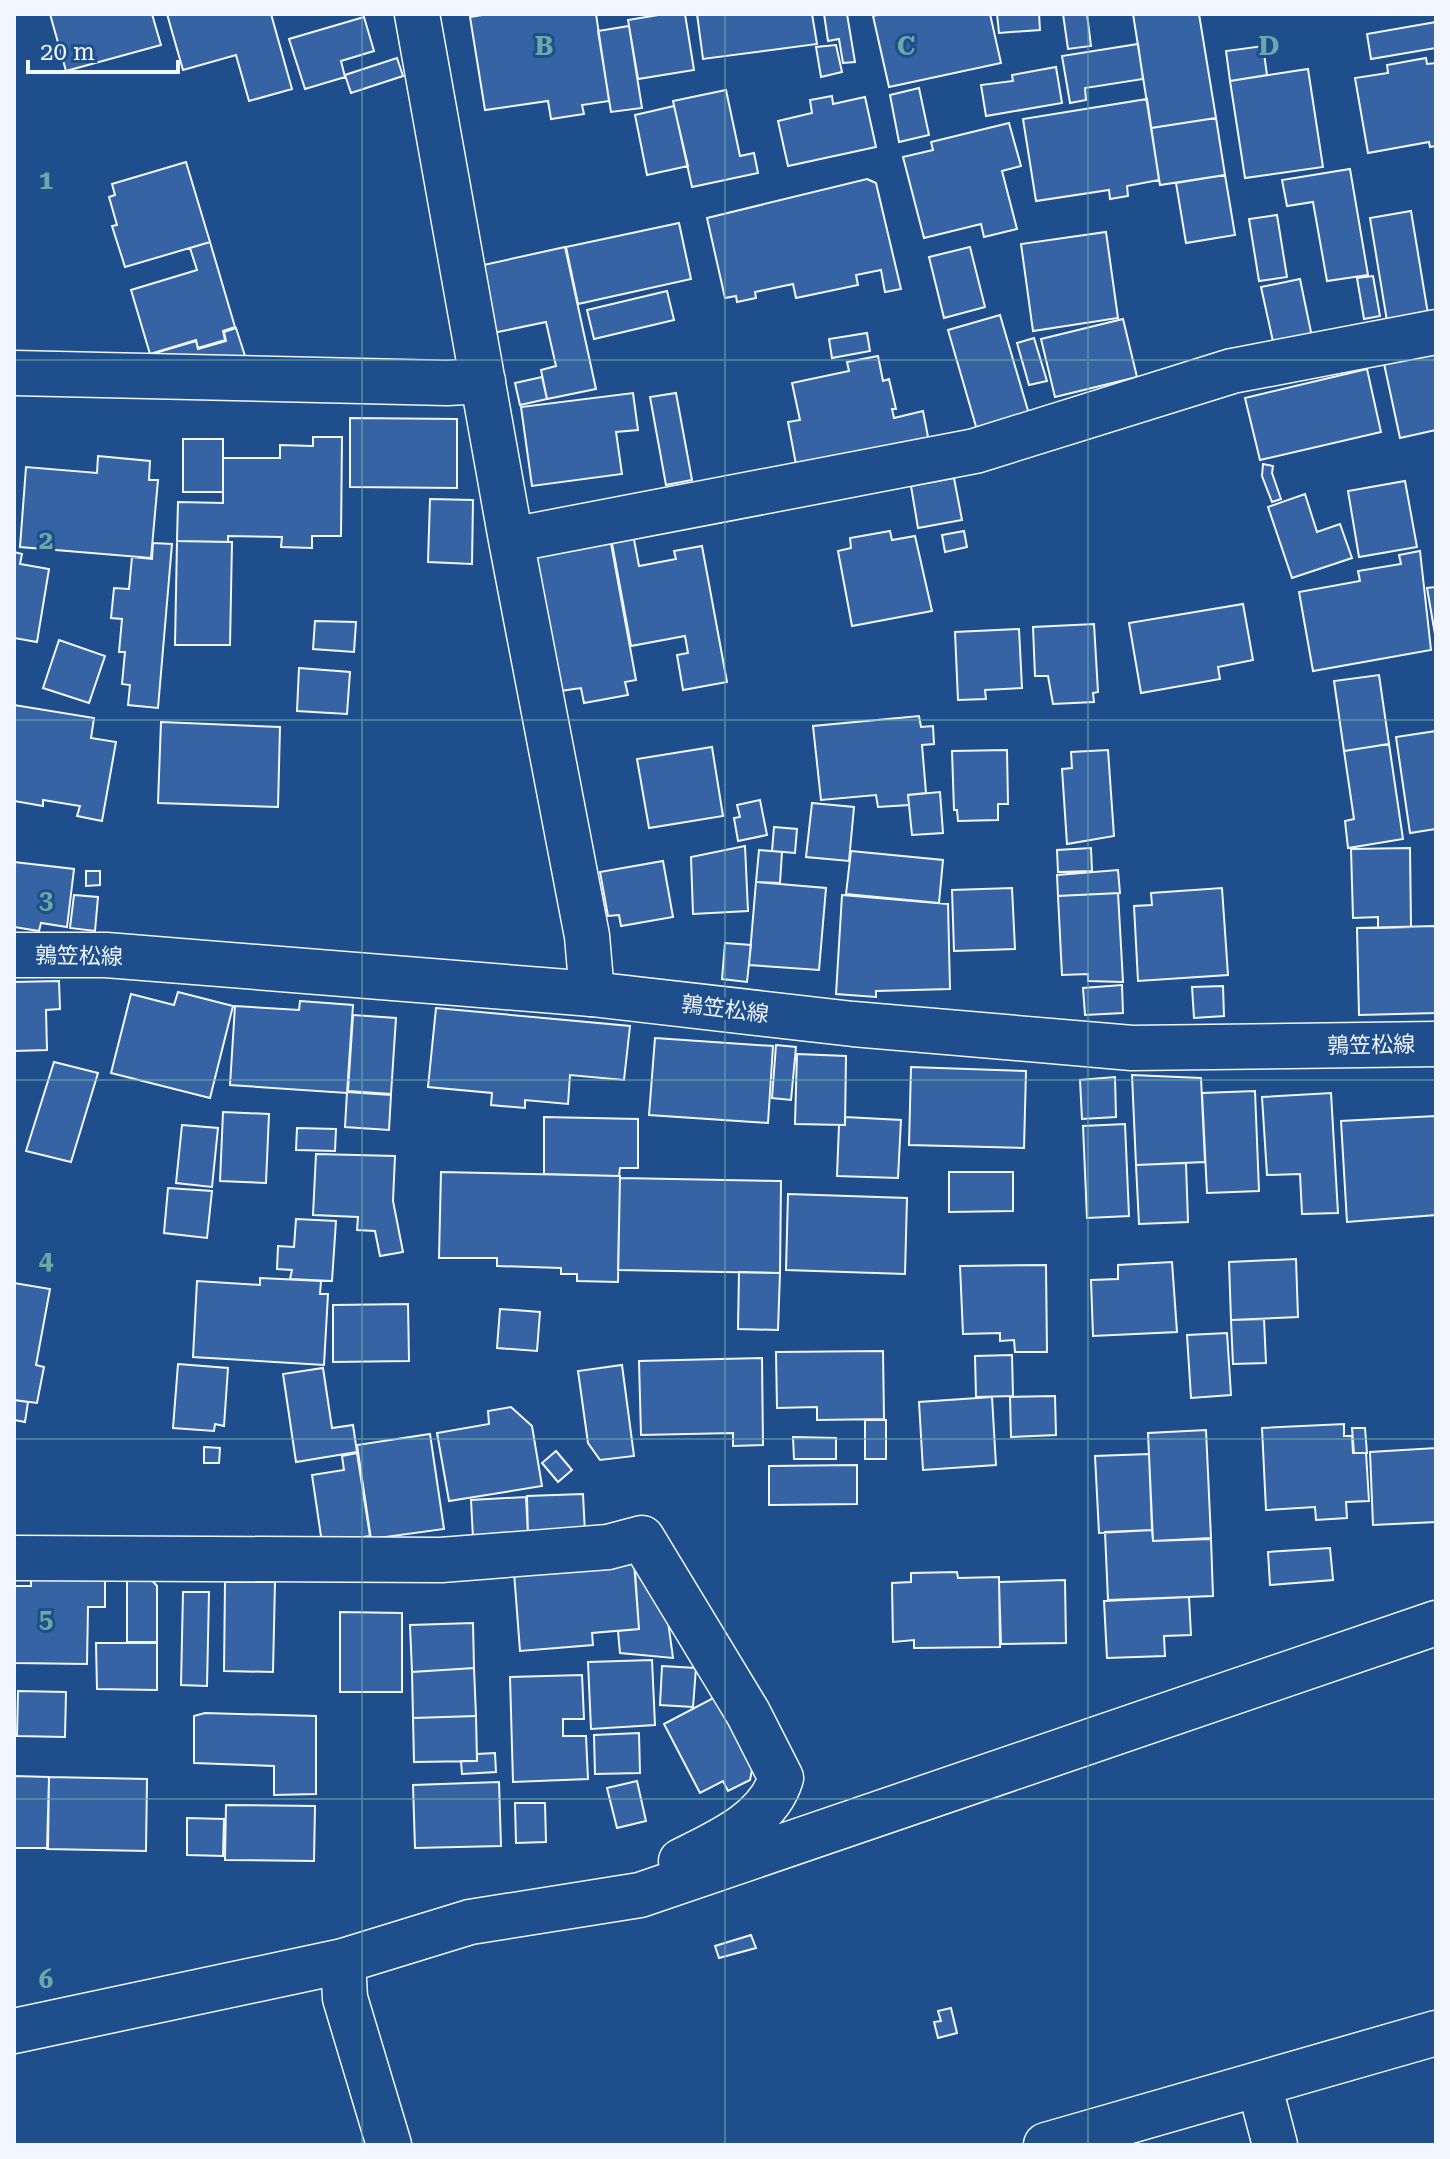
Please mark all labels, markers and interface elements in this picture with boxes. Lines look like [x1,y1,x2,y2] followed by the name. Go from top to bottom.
[28,24,178,74] scale bar
[535,31,553,61] text: B
[897,31,915,61] text: C
[1259,31,1279,61] text: D
[40,38,95,66] text: 20 m
[39,165,53,195] text: 1
[39,525,53,555] text: 2
[39,885,53,915] text: 3
[35,943,123,969] street label: 鶉笠松線
[680,991,770,1027] street label: 鶉笠松線
[1327,1032,1415,1058] street label: 鶉笠松線
[39,1245,54,1275] text: 4
[39,1604,53,1634] text: 5
[39,1964,53,1994] text: 6

